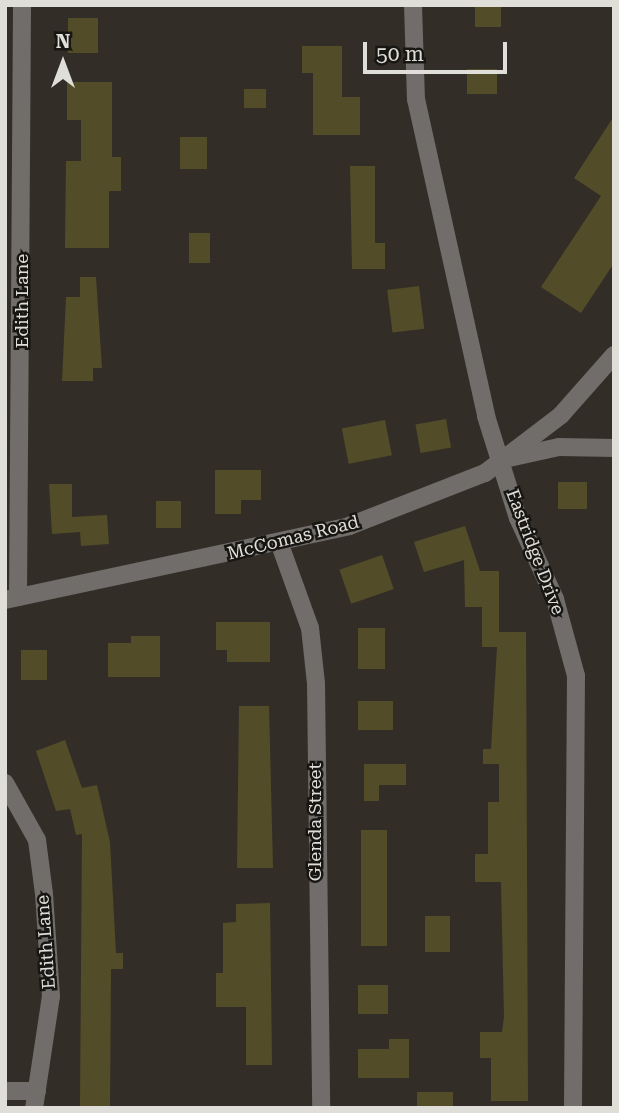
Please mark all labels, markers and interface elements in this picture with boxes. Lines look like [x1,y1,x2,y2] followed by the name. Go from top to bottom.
[28,28,98,98] north arrow
[367,28,510,72] scale bar
[56,30,70,53] text: N
[376,42,424,66] text: 50 m
[11,254,33,348] street label: Edith Lane
[501,486,569,618] street label: Eastridge Drive
[225,511,361,565] street label: McComas Road
[304,763,326,881] street label: Glenda Street
[32,894,60,990] street label: Edith Lane

